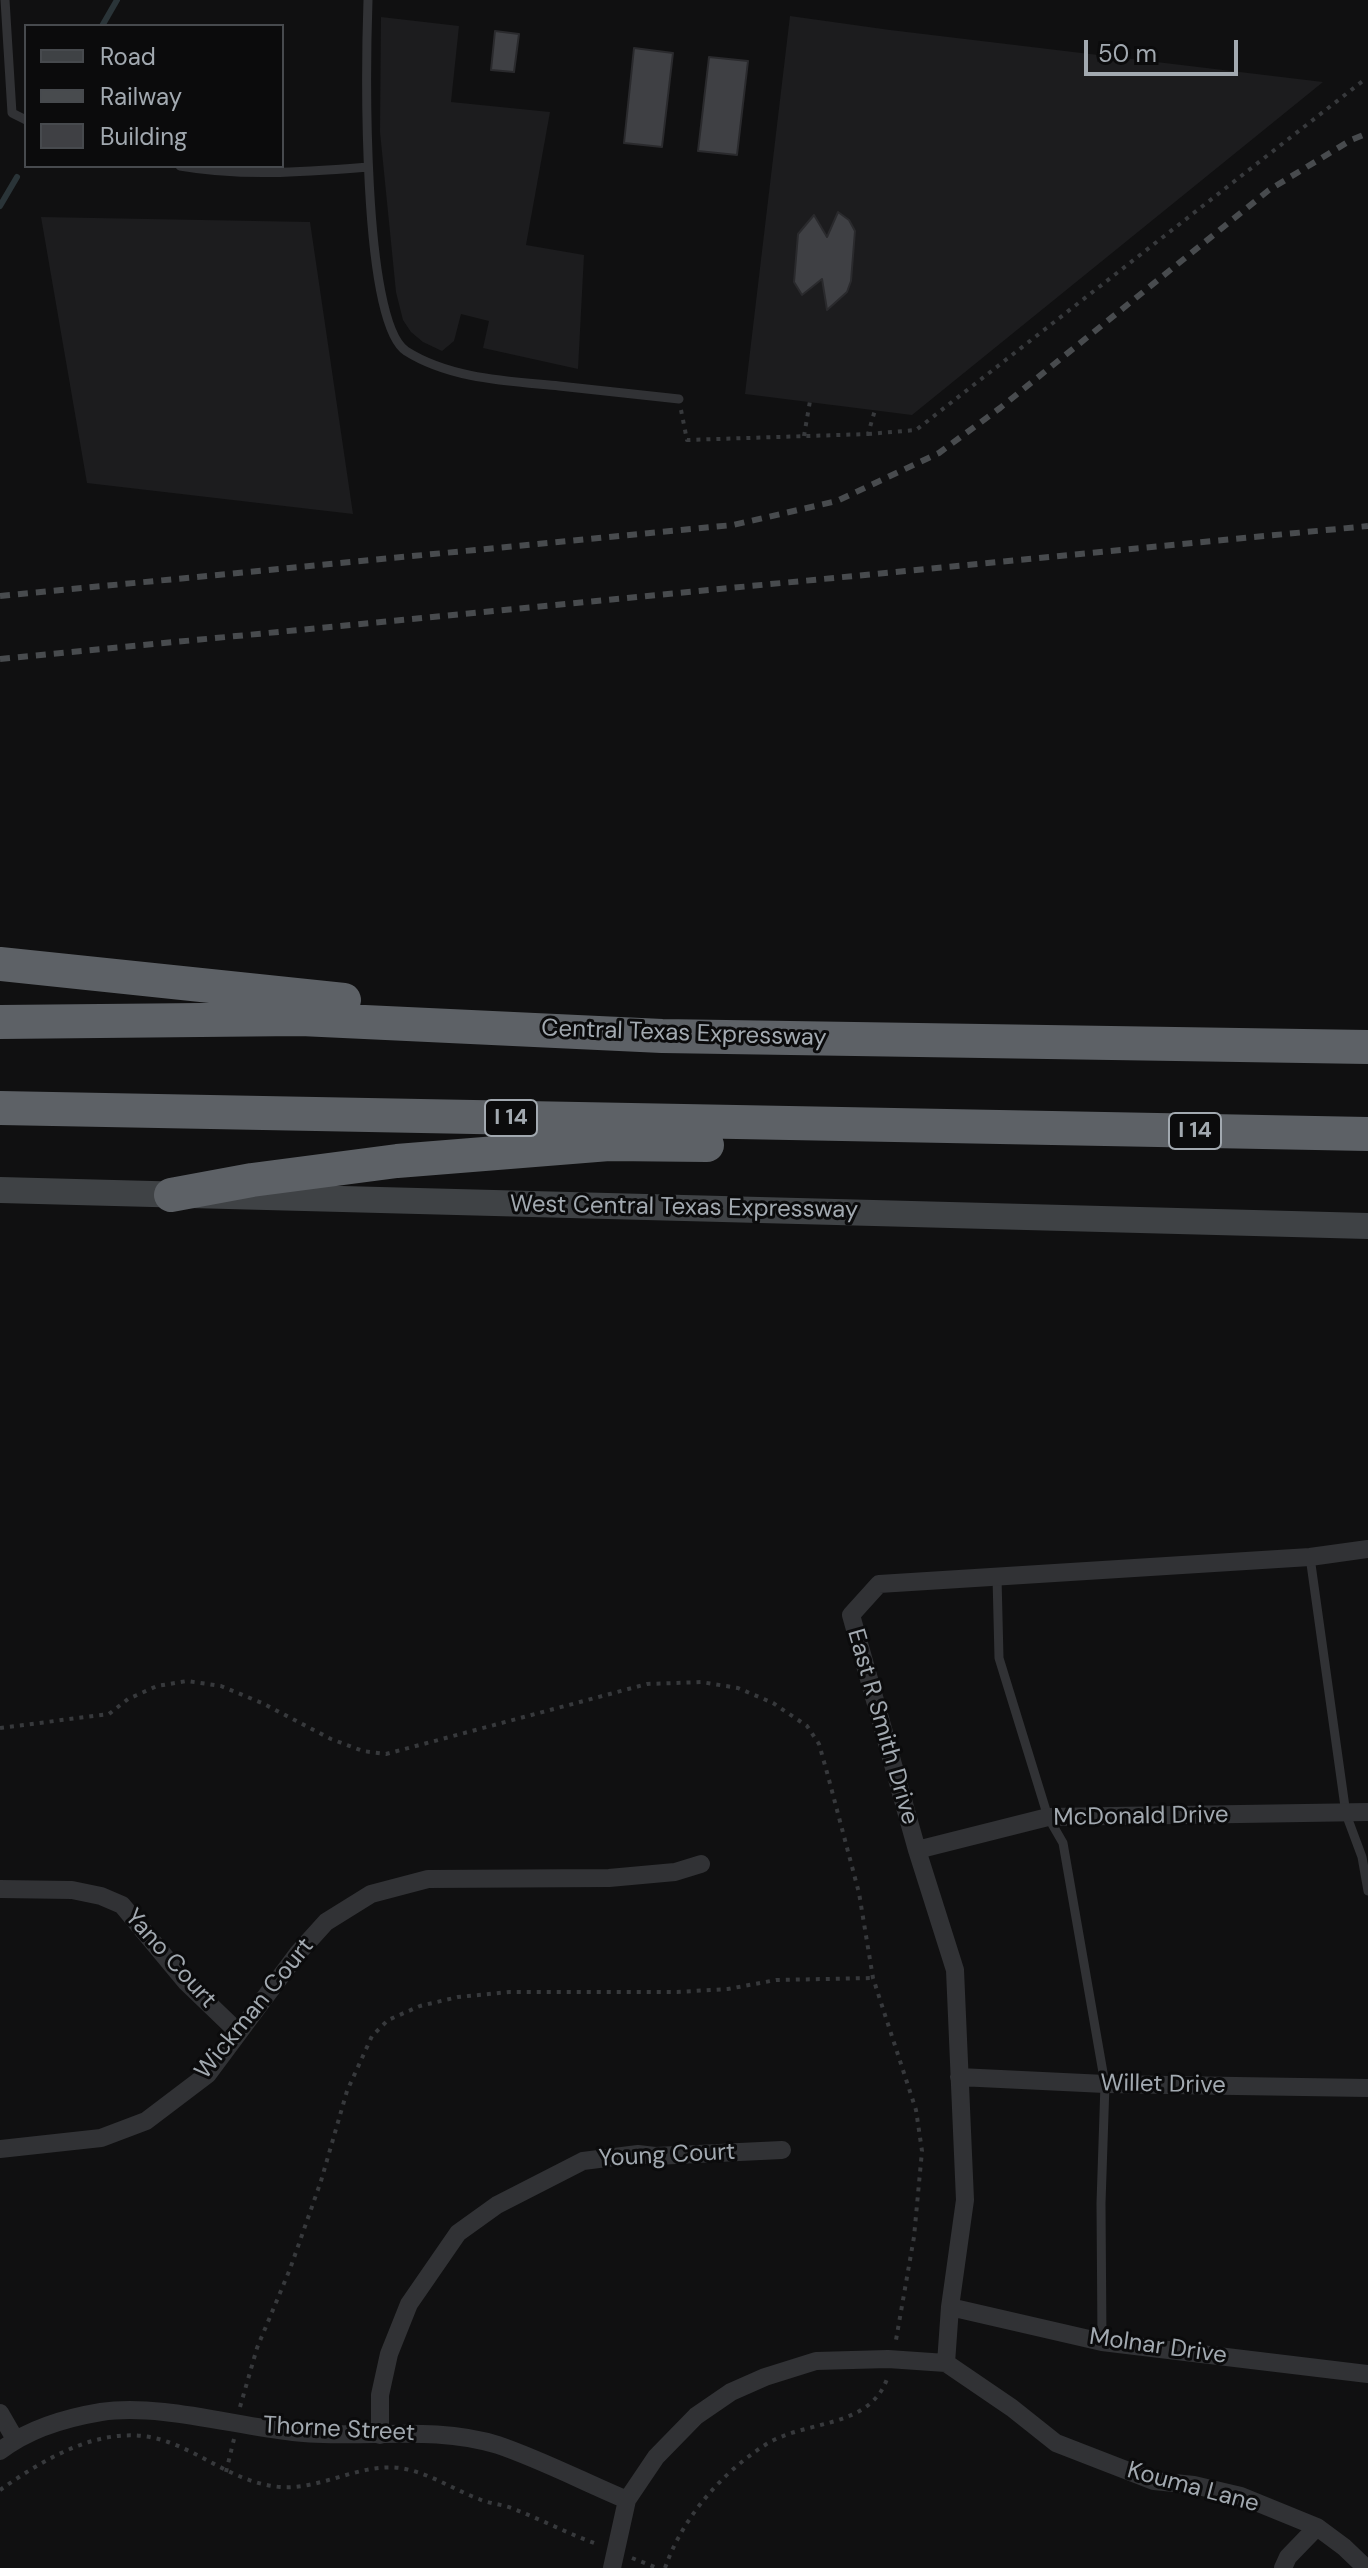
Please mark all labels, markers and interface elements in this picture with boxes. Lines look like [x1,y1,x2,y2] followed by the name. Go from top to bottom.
[24,24,284,168] legend
[1088,24,1242,74] scale bar
[1098,38,1157,69] text: 50 m
[100,41,156,72] text: Road
[100,81,182,112] text: Railway
[100,121,187,152] text: Building
[541,1015,827,1053] street label: Central Texas Expressway
[485,1100,537,1136] road number: I 14
[1169,1113,1221,1149] road number: I 14
[510,1191,858,1225] street label: West Central Texas Expressway
[840,1626,924,1828] street label: East R Smith Drive
[1053,1801,1229,1833] street label: McDonald Drive
[118,1904,222,2014] street label: Yano Court
[189,1933,321,2085] street label: Wickman Court
[1100,2070,1226,2100] street label: Willet Drive
[598,2138,736,2174] street label: Young Court
[1087,2323,1229,2371] street label: Molnar Drive
[262,2412,416,2448] street label: Thorne Street
[1124,2457,1262,2519] street label: Kouma Lane

